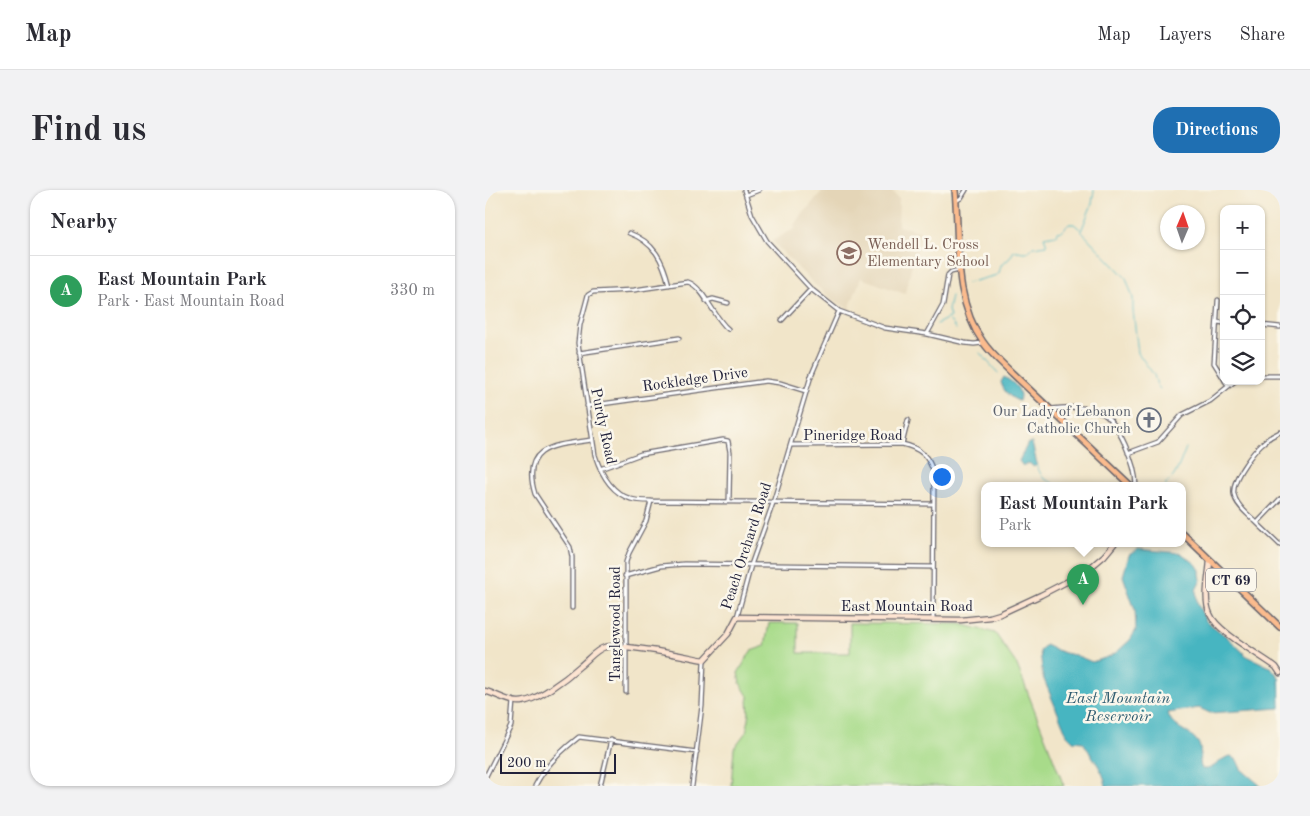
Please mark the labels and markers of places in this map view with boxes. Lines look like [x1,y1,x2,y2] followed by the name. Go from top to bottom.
[867,238,989,270] place label: Wendell L. Cross Elementary School
[836,240,862,266] school or university icon: Wendell L. Cross Elementary School
[992,405,1131,437] place label: Our Lady of Lebanon Catholic Church
[1136,407,1162,433] church icon: Our Lady of Lebanon Catholic Church
[1067,564,1099,605] pin: A

